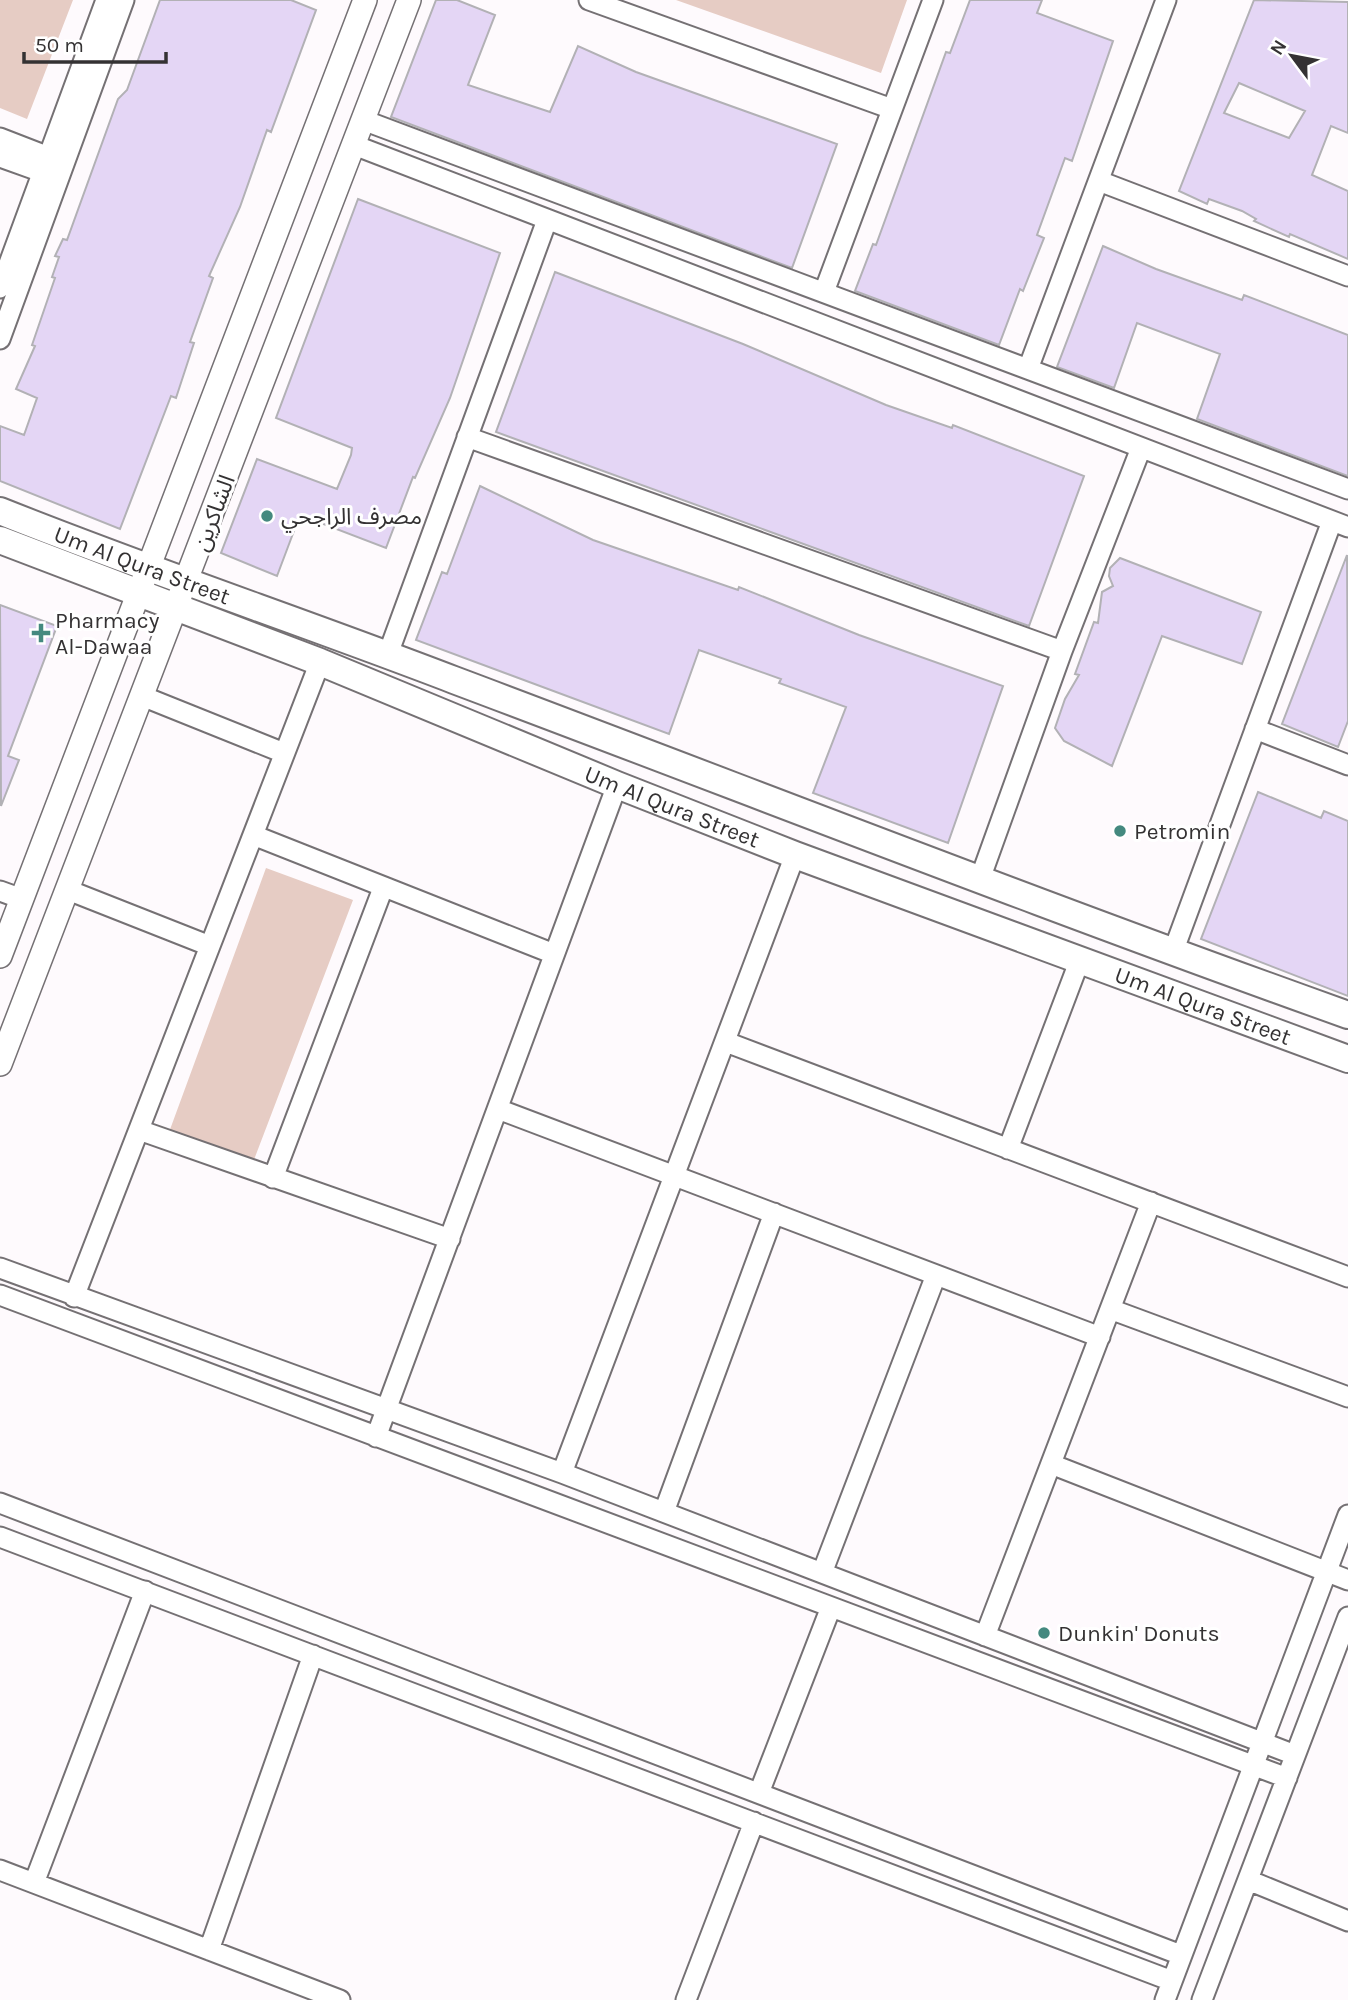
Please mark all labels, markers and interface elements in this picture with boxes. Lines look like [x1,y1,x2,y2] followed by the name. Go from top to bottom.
[24,21,166,65] scale bar
[1257,21,1327,91] north arrow
[35,33,84,57] text: 50 m
[1265,36,1291,59] text: N
[187,471,241,555] street label: الشاكرين
[281,503,422,533] place label: مصرف الراجحي
[259,508,275,524] marker: مصرف الراجحي
[50,520,234,610] street label: Um Al Qura Street
[55,607,160,660] place label: Pharmacy Al-Dawaa
[33,625,49,641] marker: Pharmacy Al-Dawaa
[581,760,764,853] street label: Um Al Qura Street
[1134,818,1230,845] place label: Petromin
[1112,823,1128,839] marker: Petromin
[1111,961,1295,1050] street label: Um Al Qura Street
[1058,1620,1220,1647] place label: Dunkin' Donuts
[1036,1625,1052,1641] marker: Dunkin' Donuts

